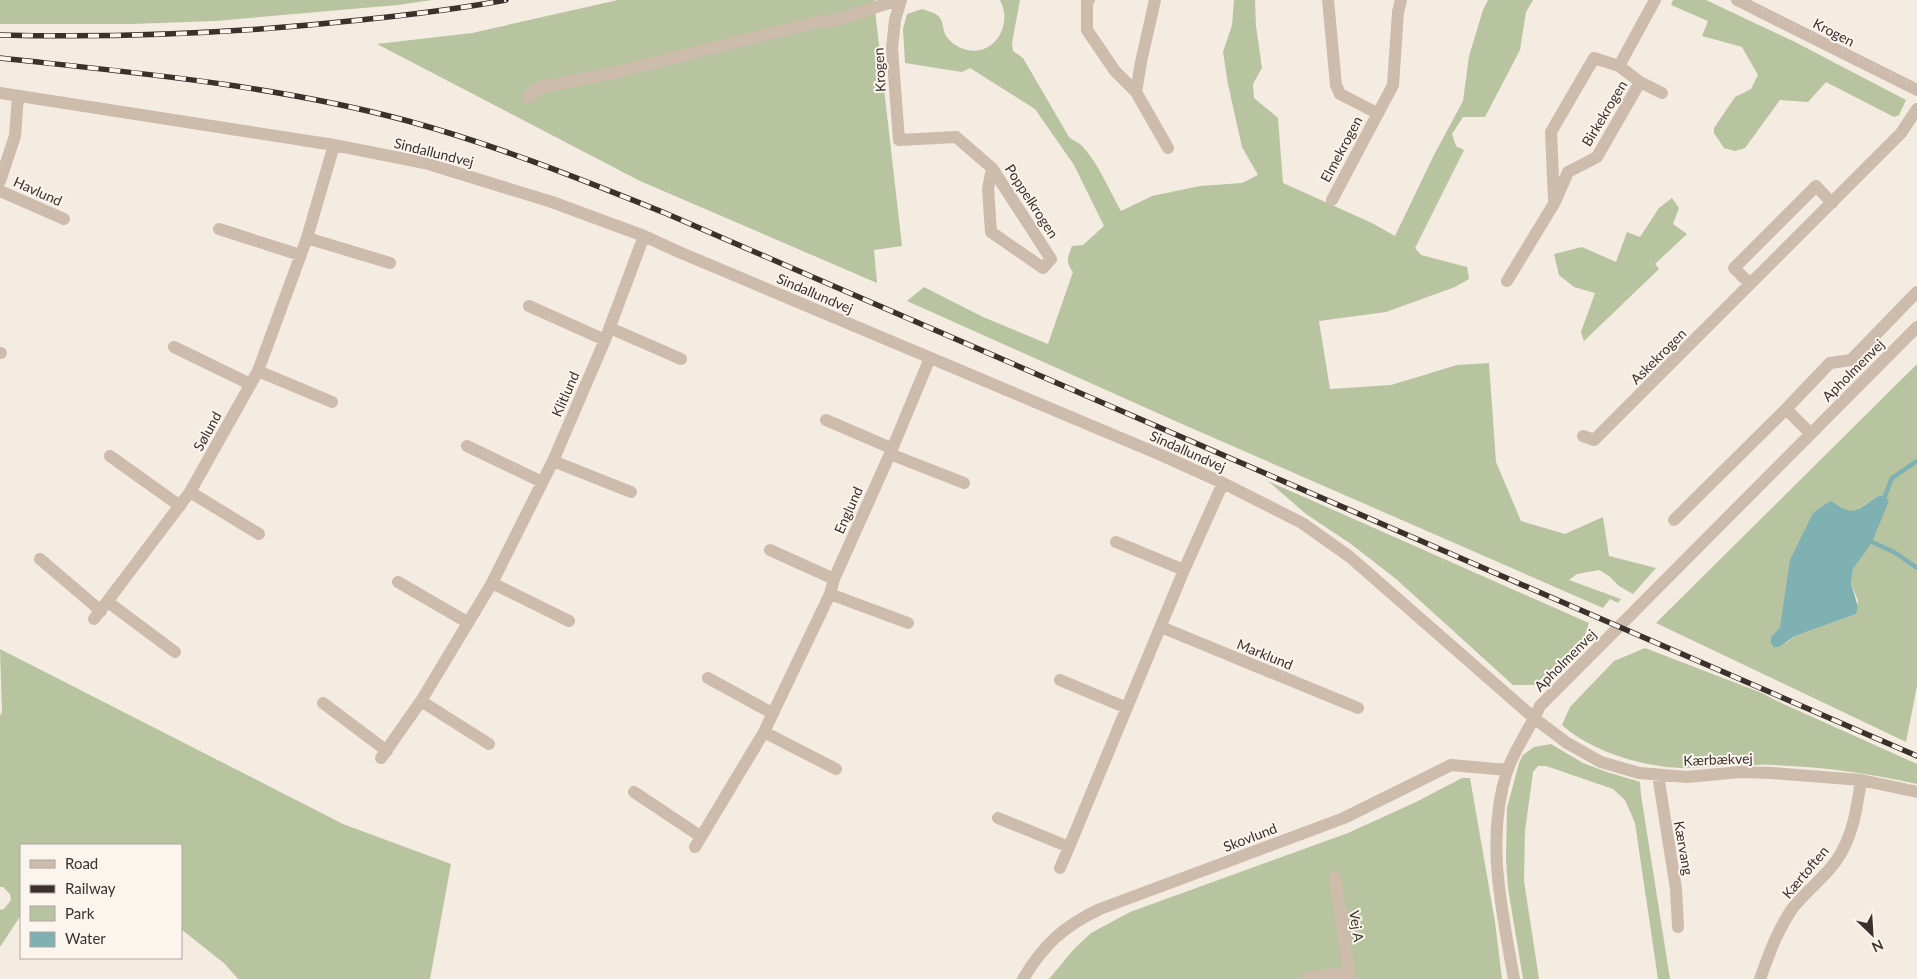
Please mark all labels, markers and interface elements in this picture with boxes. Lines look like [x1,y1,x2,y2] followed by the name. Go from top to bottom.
[1810,14,1858,50] street label: Krogen
[869,47,889,93] street label: Krogen
[1578,77,1630,149] street label: Birkekrogen
[1316,113,1366,185] street label: Elmekrogen
[392,134,476,170] street label: Sindallundvej
[1002,161,1062,241] street label: Poppelkrogen
[11,173,65,209] street label: Havlund
[774,269,856,317] street label: Sindallundvej
[1627,325,1689,387] street label: Askekrogen
[1818,335,1888,405] street label: Apholmenvej
[548,369,582,419] street label: Klitlund
[189,408,225,454] street label: Sølund
[1147,427,1229,475] street label: Sindallundvej
[830,484,866,536] street label: Englund
[1530,625,1600,695] street label: Apholmenvej
[1235,635,1295,673] street label: Marklund
[1683,749,1753,769] street label: Kærbækvej
[1221,819,1279,855] street label: Skovlund
[1671,820,1697,876] street label: Kærvang
[1778,842,1832,902] street label: Kærtoften
[20,844,182,959] legend
[65,854,98,872] text: Road
[65,879,116,897] text: Railway
[65,904,95,922] text: Park
[1346,909,1368,944] street label: Vej A
[1847,909,1897,959] north arrow
[65,929,106,947] text: Water
[1869,936,1886,956] text: N

